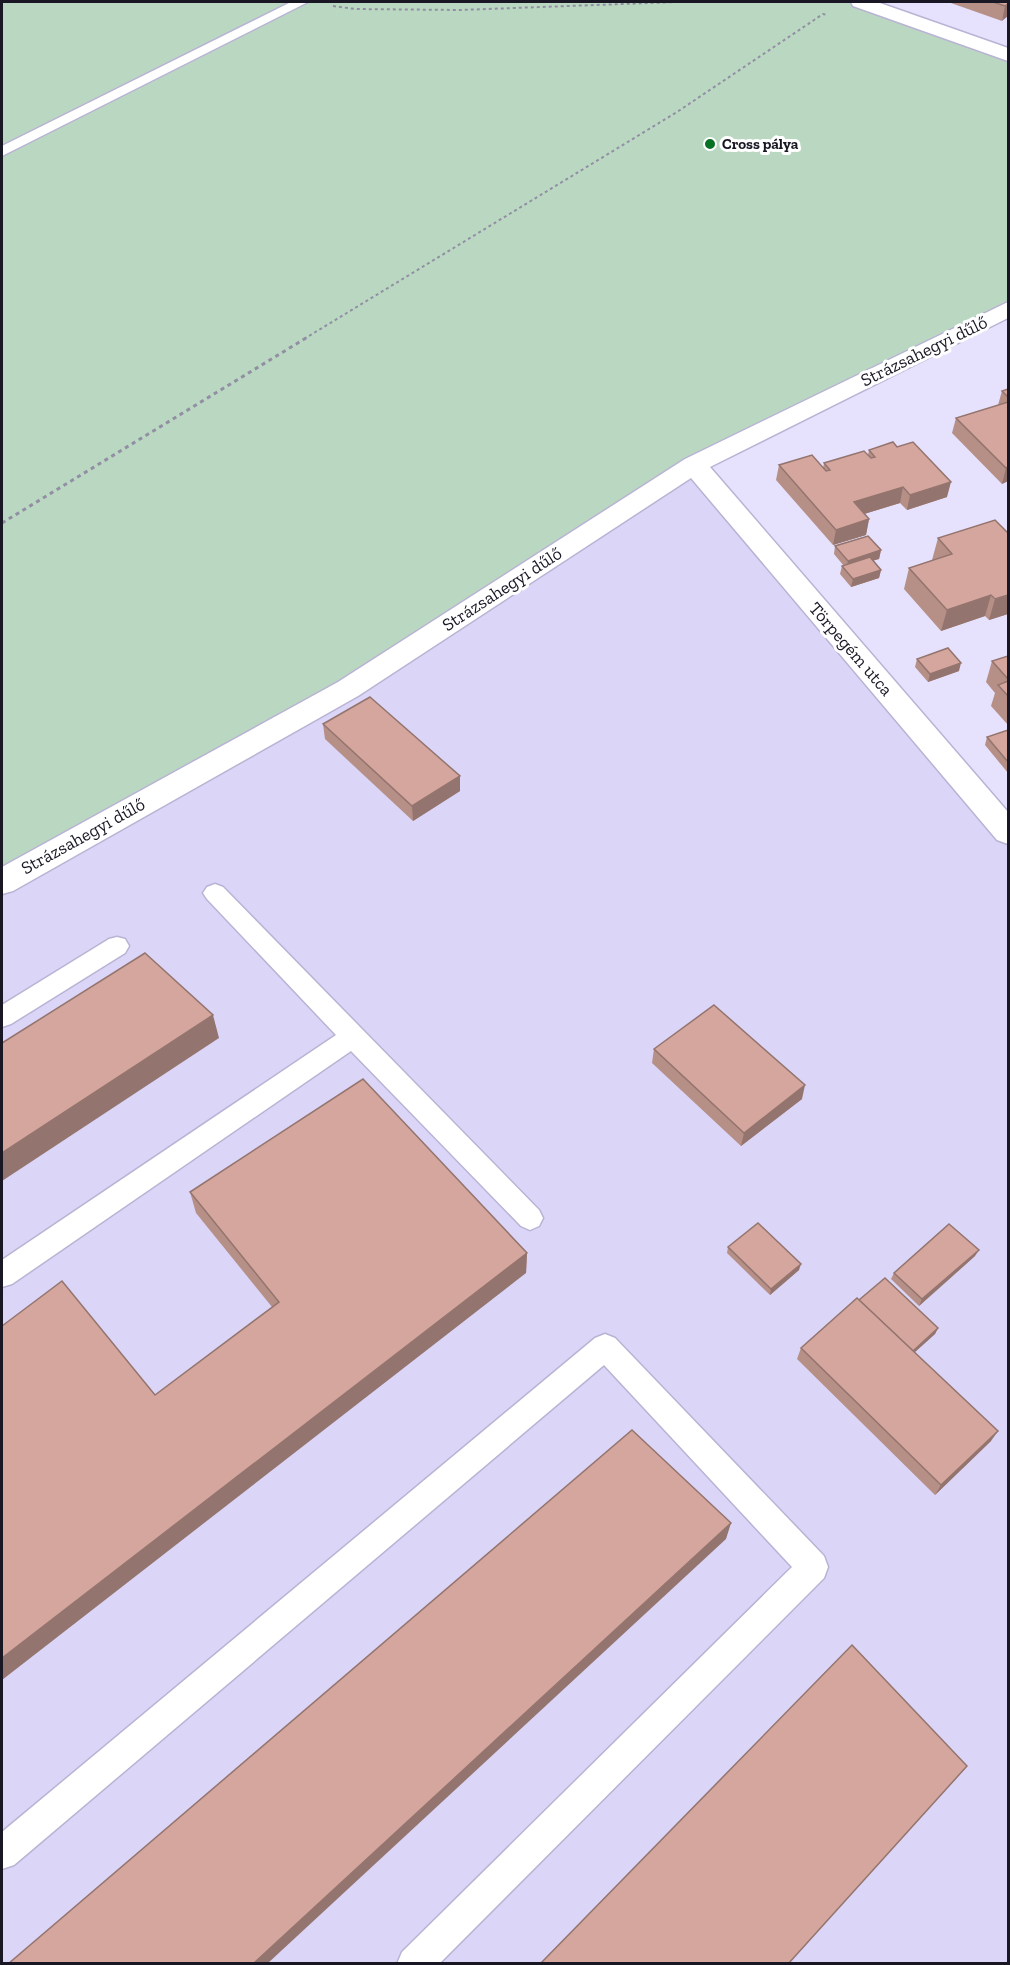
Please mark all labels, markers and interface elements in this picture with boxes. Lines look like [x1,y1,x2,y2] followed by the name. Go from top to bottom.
[722,135,799,153] place label: Cross pálya
[703,137,717,151] marker: Cross pálya
[857,311,991,391] street label: Strázsahegyi dűlő
[438,542,566,636] street label: Strázsahegyi dűlő
[804,598,898,701] street label: Törpegém utca
[17,793,149,879] street label: Strázsahegyi dűlő

